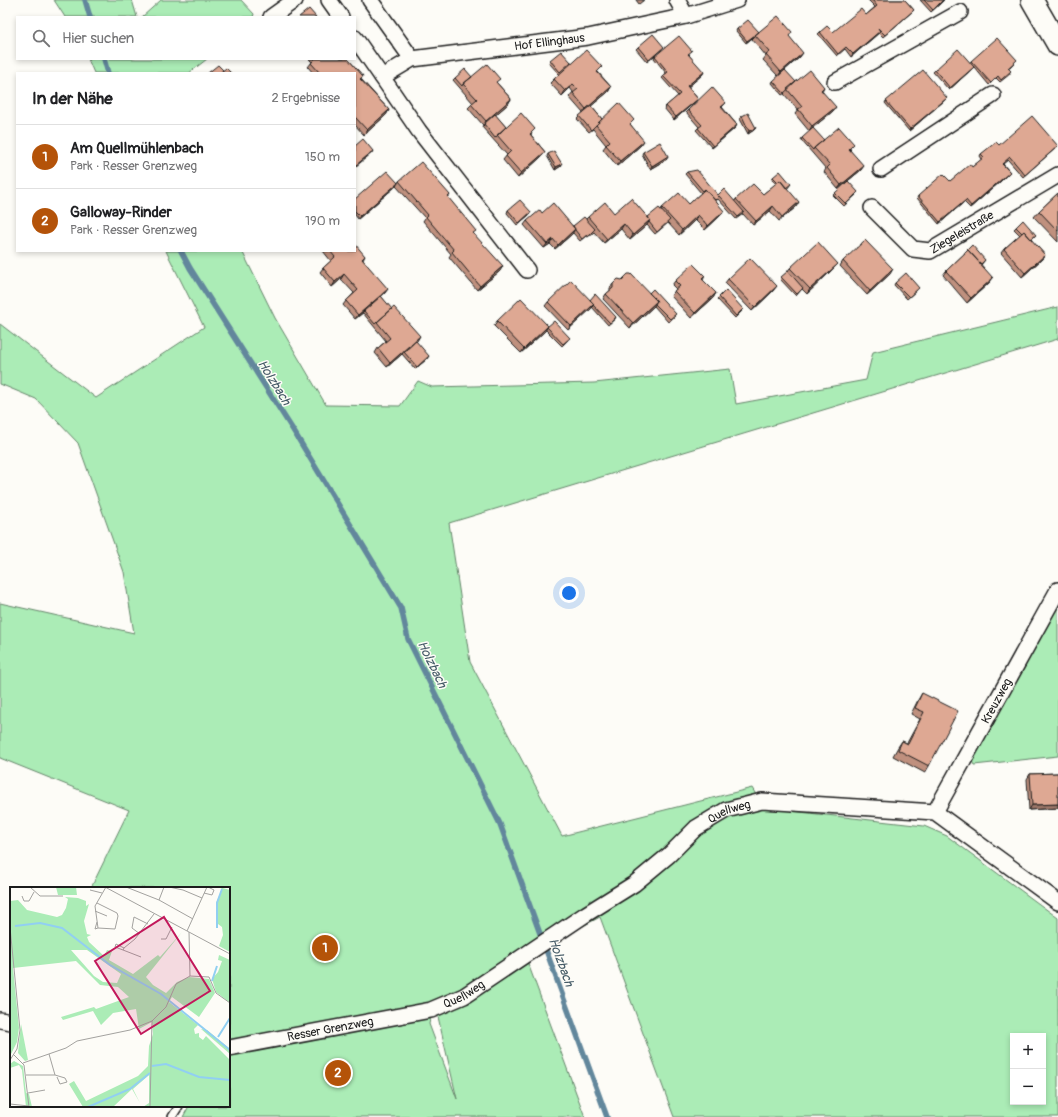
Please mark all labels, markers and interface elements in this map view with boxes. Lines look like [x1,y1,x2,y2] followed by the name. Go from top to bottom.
[16,16,356,60] search box
[30,27,52,49] icon: search
[62,29,134,48] text: Hier suchen
[513,30,586,54] street label: Hof Ellinghaus
[32,88,113,109] text: In der Nähe
[271,90,340,106] text: 2 Ergebnisse
[70,139,204,158] text: Am Quellmühlenbach
[42,149,48,165] text: 1
[305,149,340,165] text: 150 m
[70,158,197,174] text: Park · Resser Grenzweg
[70,203,172,222] text: Galloway-Rinder
[927,208,997,257] street label: Ziegeleistraße
[41,213,49,229] text: 2
[305,213,340,229] text: 190 m
[70,222,197,238] text: Park · Resser Grenzweg
[254,357,295,409] water label: Holzbach
[559,583,579,603] your location
[414,638,451,691] water label: Holzbach
[978,676,1016,726] street label: Kreuzweg
[705,797,752,827] street label: Quellweg
[10,887,230,1107] inset map
[312,933,338,963] pin: 1
[545,936,577,990] water label: Holzbach
[441,977,488,1012] street label: Quellweg
[286,1014,375,1045] street label: Resser Grenzweg
[1010,1033,1046,1105] map controls
[1010,1033,1046,1069] button: +
[325,1058,351,1088] pin: 2
[1010,1069,1046,1105] button: −

